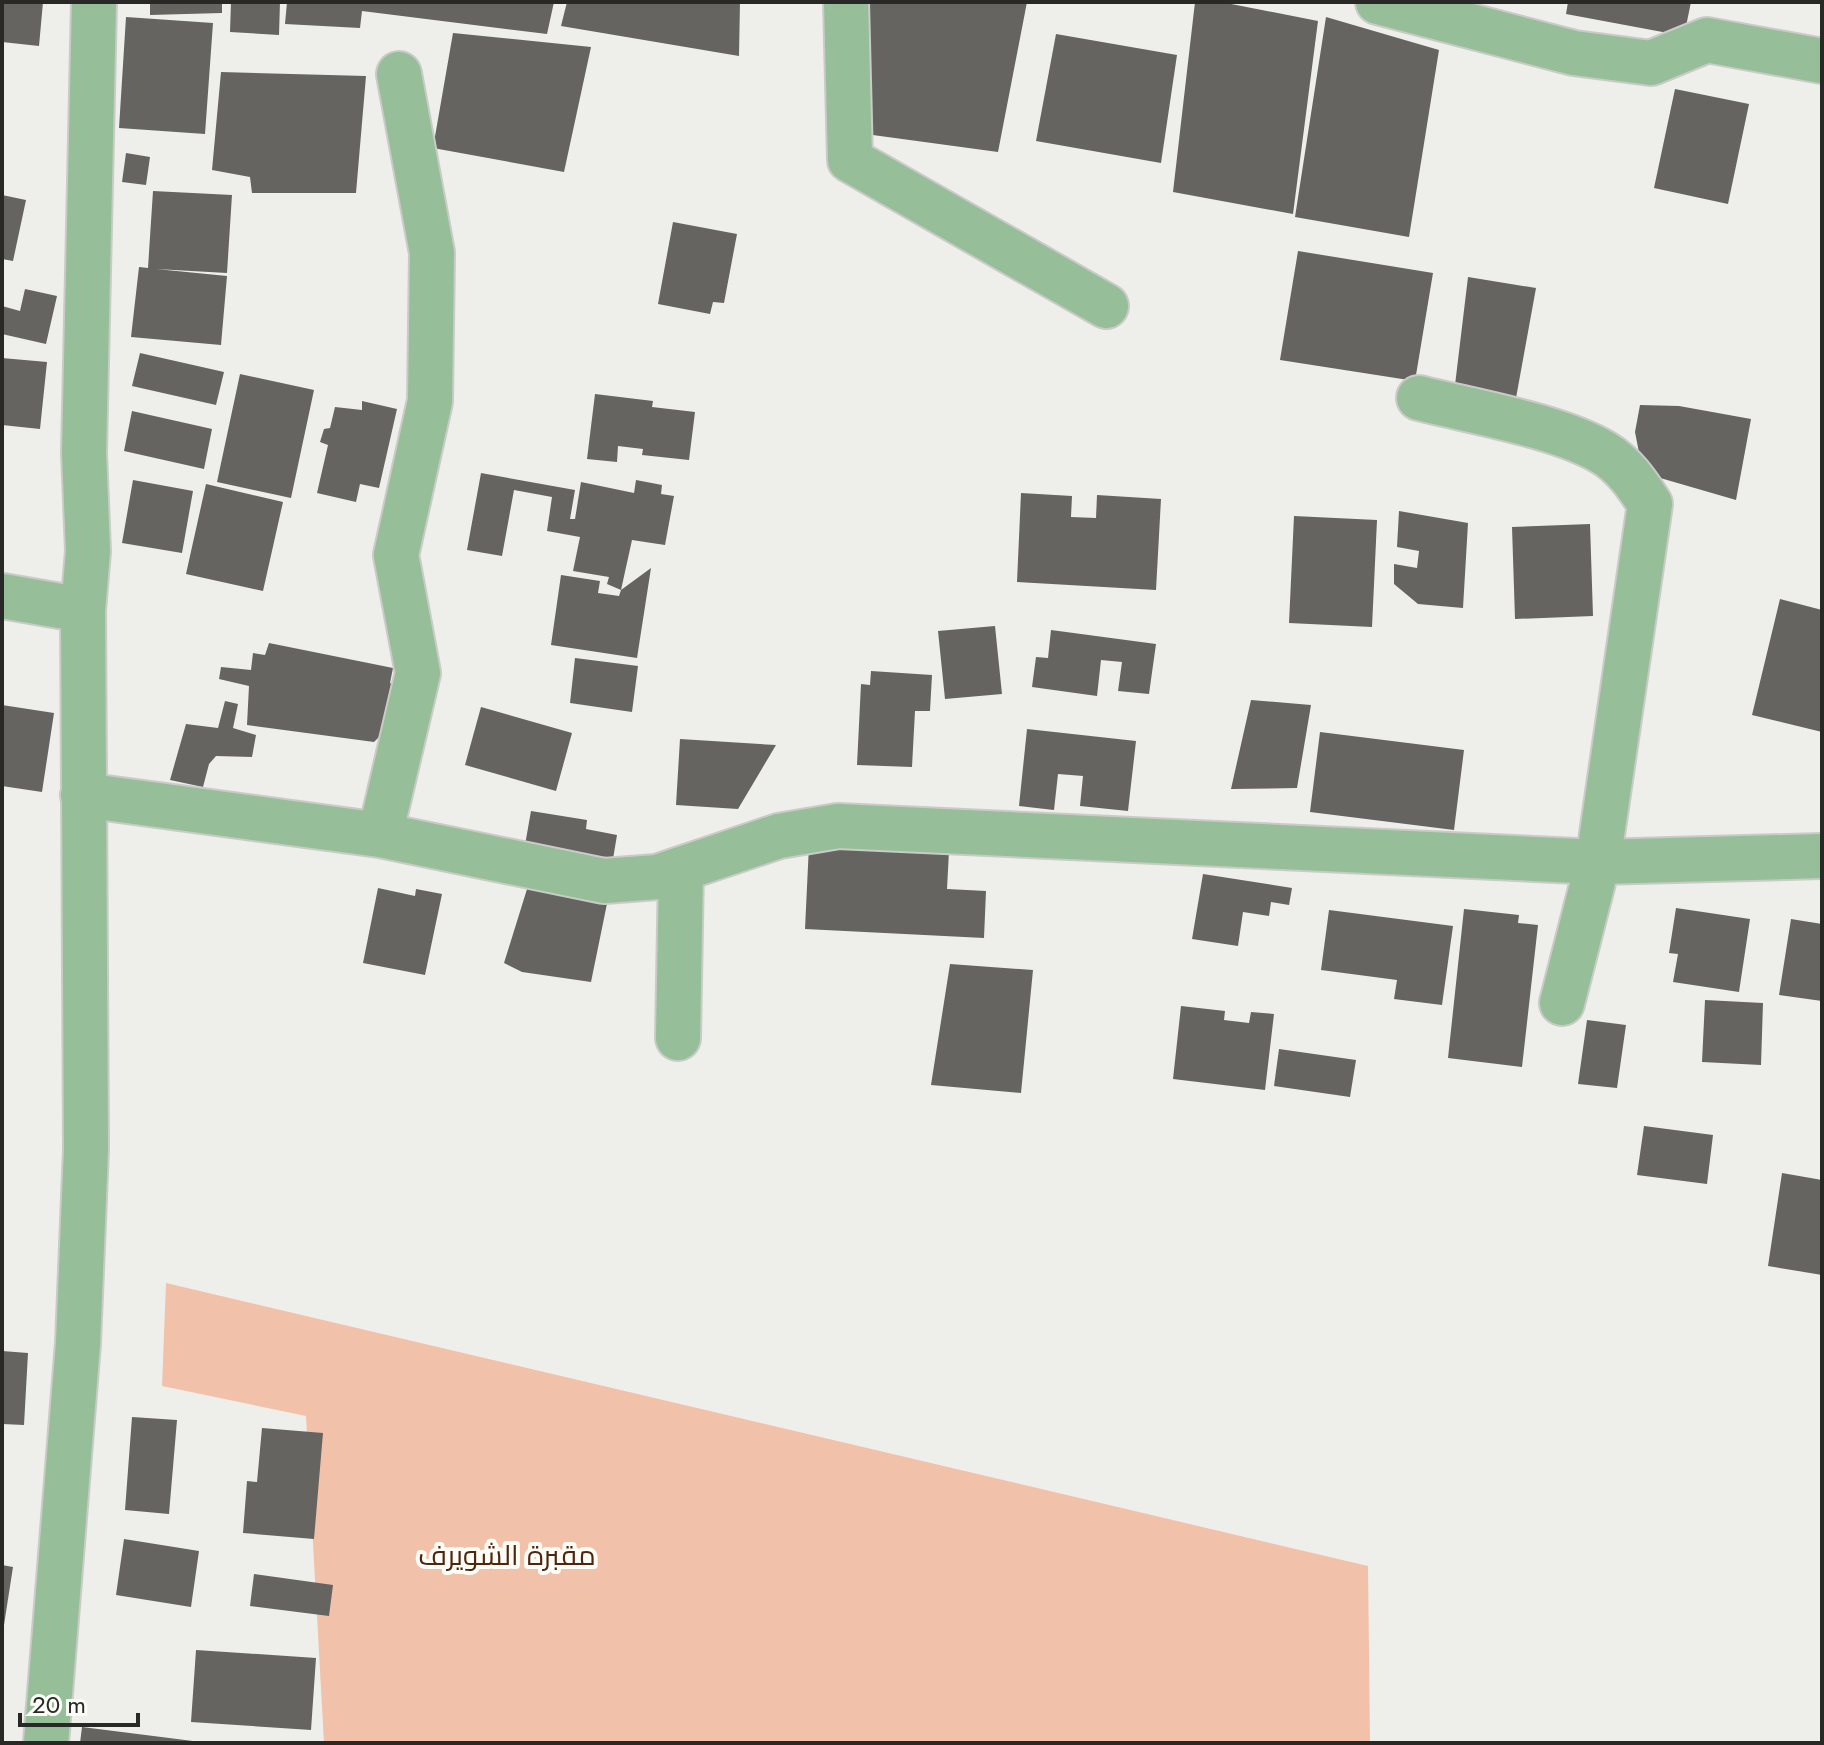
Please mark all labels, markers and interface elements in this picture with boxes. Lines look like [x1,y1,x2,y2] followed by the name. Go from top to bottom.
[418,1535,596,1576] park label: مقبرة الشويرف
[20,1677,138,1727] scale bar
[32,1687,86,1722] text: 20 m

